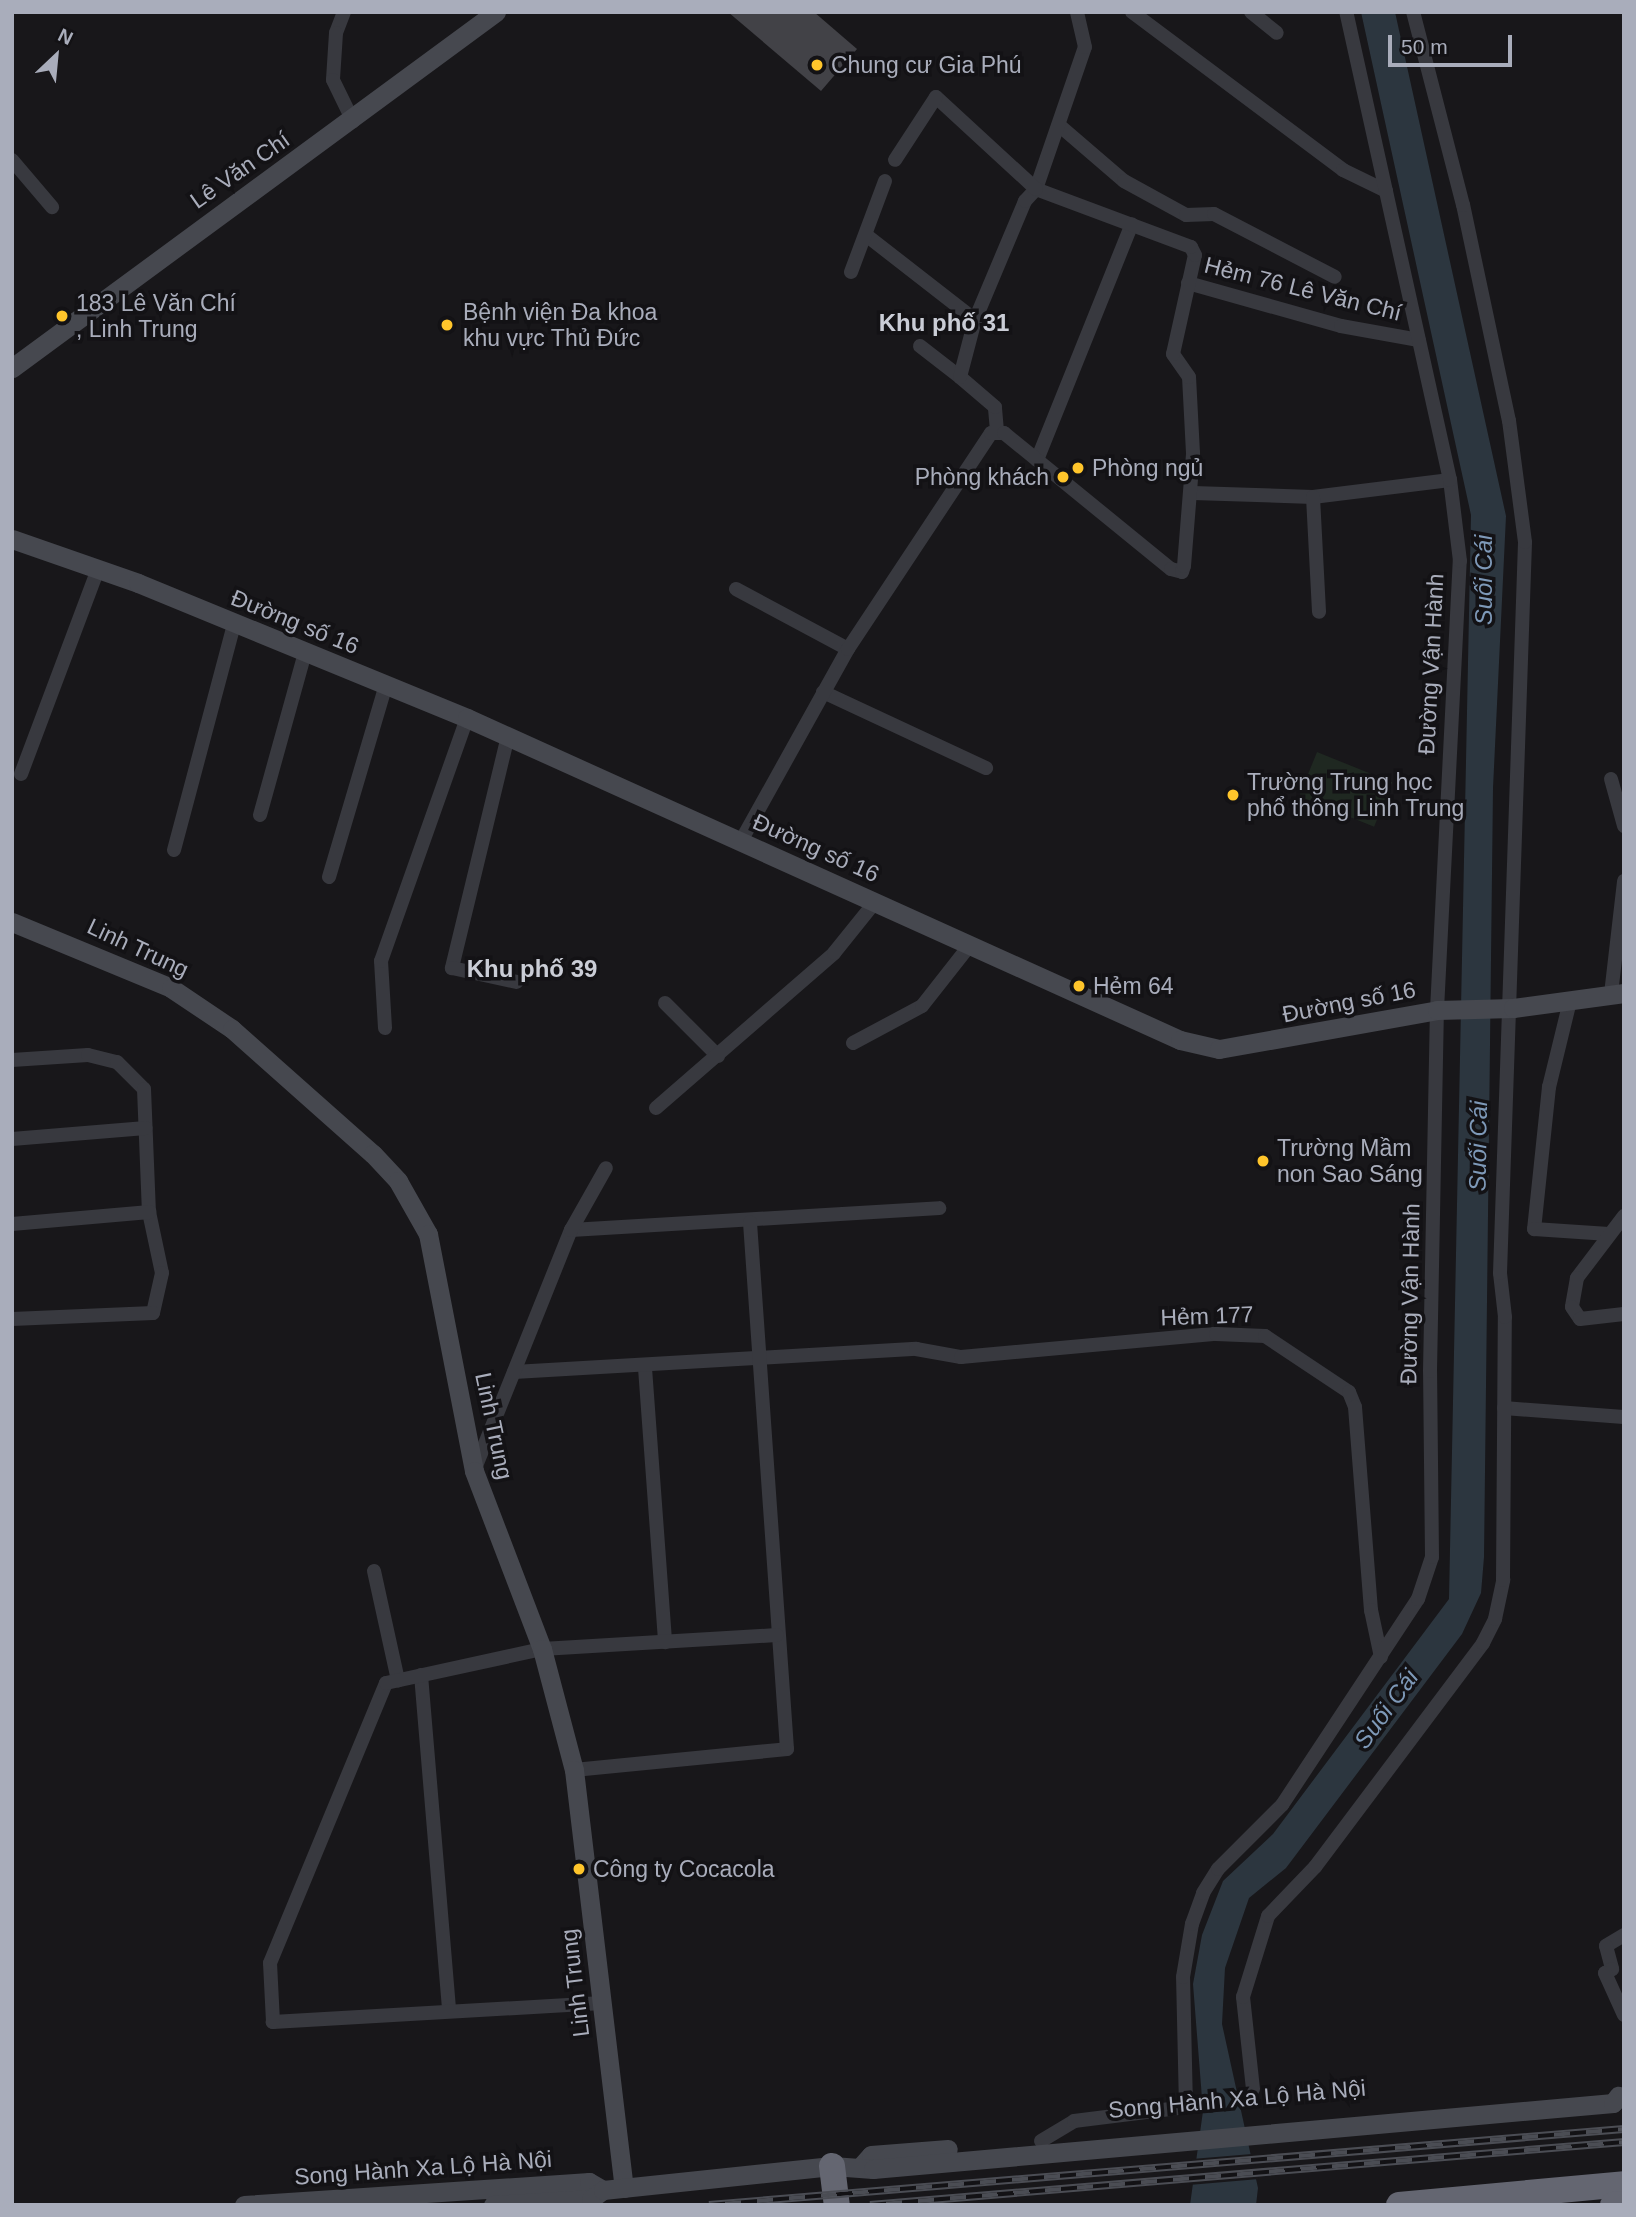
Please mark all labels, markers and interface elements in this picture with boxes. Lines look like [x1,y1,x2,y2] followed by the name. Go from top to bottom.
[21,21,91,91] north arrow
[1391,21,1515,65] scale bar
[55,24,76,49] text: N
[1401,35,1448,58] text: 50 m
[831,51,1022,79] place label: Chung cư Gia Phú
[809,57,825,73] marker: Chung cư Gia Phú
[185,126,295,214] street label: Lê Văn Chí
[1202,251,1404,327] street label: Hẻm 76 Lê Văn Chí
[76,289,236,343] place label: 183 Lê Văn Chí , Linh Trung
[463,298,657,352] place label: Bệnh viện Đa khoa khu vực Thủ Đức
[54,308,70,324] marker: 183 Lê Văn Chí , Linh Trung
[879,309,1009,337] district label: Khu phố 31
[437,315,457,335] marker: Bệnh viện Đa khoa khu vực Thủ Đức
[1092,454,1203,482] place label: Phòng ngủ
[1070,460,1086,476] marker: Phòng ngủ
[915,463,1049,491] place label: Phòng khách
[1055,469,1071,485] marker: Phòng khách
[1470,535,1498,625] water label: Suối Cái
[1412,573,1450,755] street label: Đường Vận Hành
[227,584,363,660] street label: Đường số 16
[1247,768,1465,822] place label: Trường Trung học phổ thông Linh Trung
[1225,787,1241,803] marker: Trường Trung học phổ thông Linh Trung
[749,808,883,888] street label: Đường số 16
[83,912,193,984] street label: Linh Trung
[467,955,597,983] district label: Khu phố 39
[1093,972,1174,1000] place label: Hẻm 64
[1280,976,1418,1028] street label: Đường số 16
[1071,978,1087,994] marker: Hẻm 64
[1463,1100,1493,1192] water label: Suối Cái
[1277,1134,1423,1188] place label: Trường Mầm non Sao Sáng
[1255,1153,1271,1169] marker: Trường Mầm non Sao Sáng
[1395,1203,1425,1385] street label: Đường Vận Hành
[1160,1301,1254,1331] street label: Hẻm 177
[469,1370,519,1482] street label: Linh Trung
[1348,1664,1424,1754] water label: Suối Cái
[593,1855,775,1883] place label: Công ty Cocacola
[571,1861,587,1877] marker: Công ty Cocacola
[555,1927,595,2039] street label: Linh Trung
[1107,2074,1367,2124] street label: Song Hành Xa Lộ Hà Nội
[293,2145,553,2191] street label: Song Hành Xa Lộ Hà Nội

